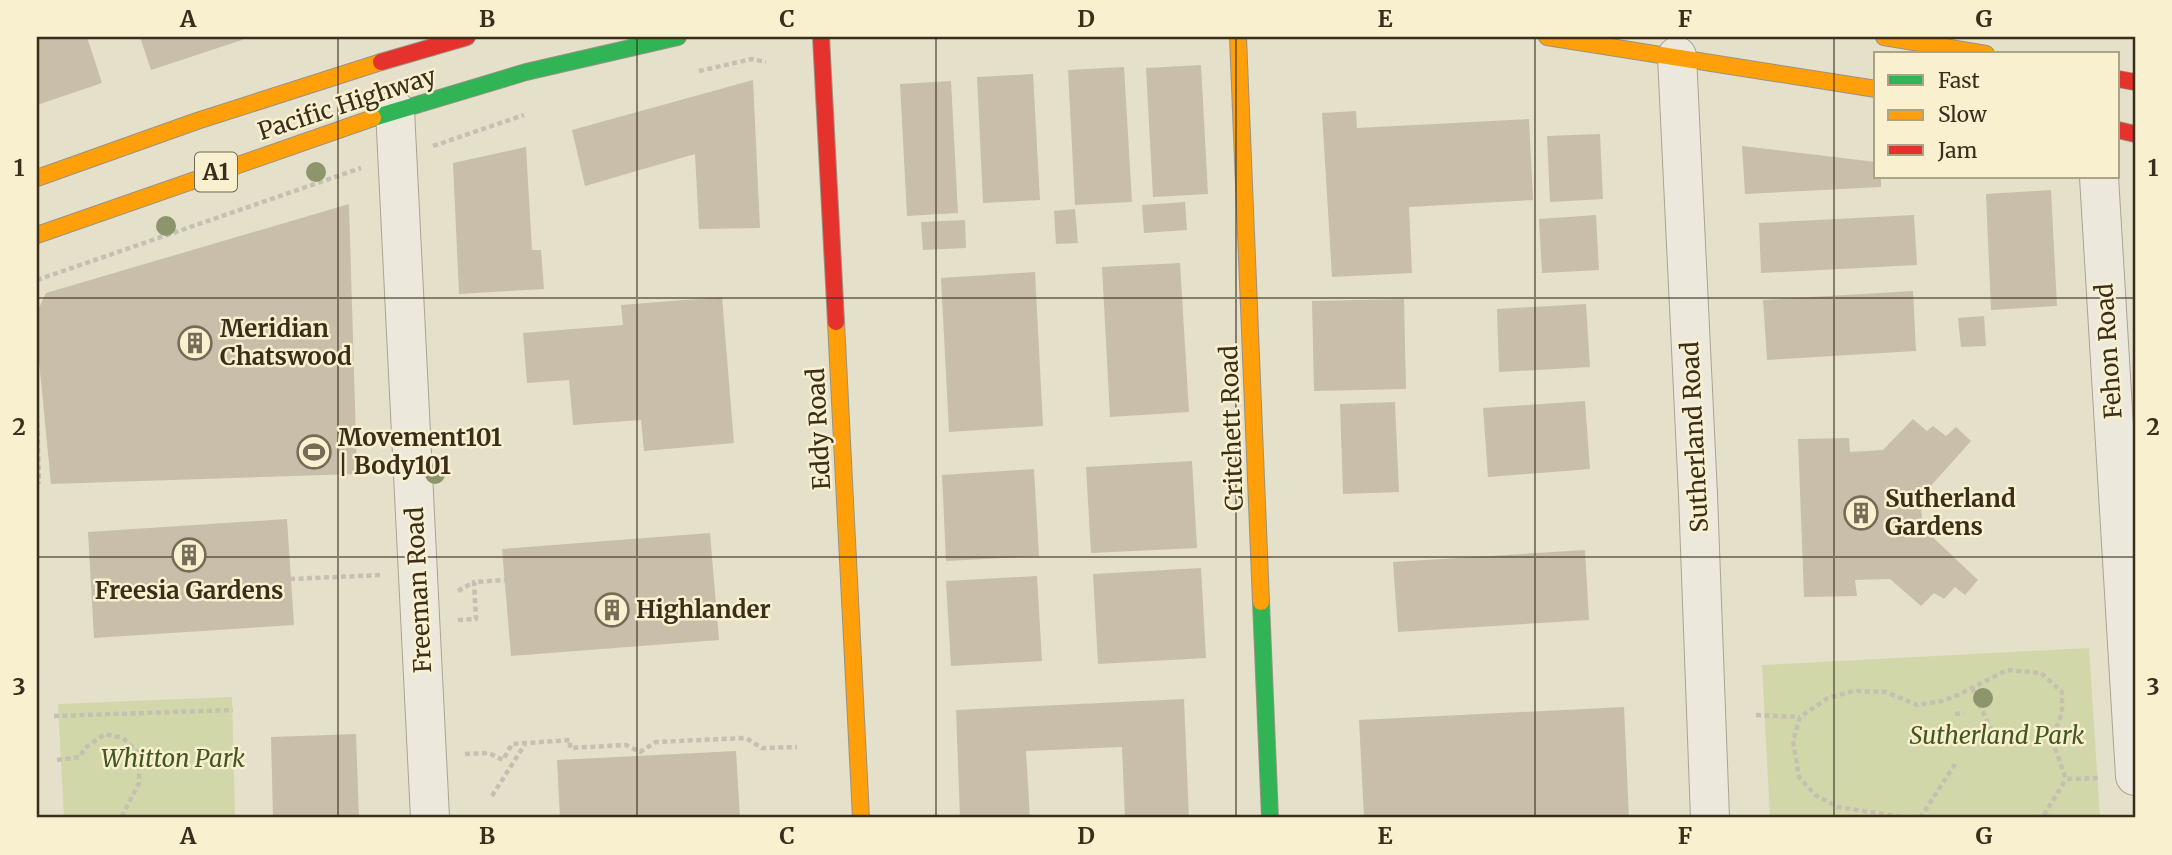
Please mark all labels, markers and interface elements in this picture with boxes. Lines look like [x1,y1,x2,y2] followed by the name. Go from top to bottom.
[179,4,197,33] text: A
[479,4,495,33] text: B
[779,4,795,33] text: C
[1077,4,1095,33] text: D
[1377,4,1393,33] text: E
[1678,4,1692,33] text: F
[1976,4,1993,33] text: G
[1874,52,2120,178] legend
[254,60,440,147] street label: Pacific Highway
[1938,67,1980,94] text: Fast
[1938,101,1987,128] text: Slow
[1937,137,1977,164] text: Jam
[14,153,25,182] text: 1
[195,153,237,192] road number: A1
[2148,153,2159,182] text: 1
[2088,282,2129,420] street label: Fehon Road
[220,313,352,372] place label: Meridian Chatswood
[176,324,214,362] building icon: Meridian Chatswood
[1674,341,1715,533] street label: Sutherland Road
[1213,345,1250,511] street label: Critchett Road
[800,367,837,491] street label: Eddy Road
[12,412,26,441] text: 2
[2146,412,2160,441] text: 2
[338,422,502,481] place label: Movement101 | Body101
[295,433,333,471] sports icon: Movement101 | Body101
[1885,483,2016,542] place label: Sutherland Gardens
[1842,494,1880,532] building icon: Sutherland Gardens
[399,506,438,674] street label: Freeman Road
[170,536,208,574] building icon: Freesia Gardens
[95,575,283,606] place label: Freesia Gardens
[593,591,631,629] building icon: Highlander
[636,594,771,625] place label: Highlander
[12,672,26,701] text: 3
[2146,672,2160,701] text: 3
[1910,720,2084,751] park label: Sutherland Park
[101,743,245,774] park label: Whitton Park
[179,821,197,850] text: A
[479,821,495,850] text: B
[779,821,795,850] text: C
[1077,821,1095,850] text: D
[1377,821,1393,850] text: E
[1678,821,1692,850] text: F
[1976,821,1993,850] text: G

